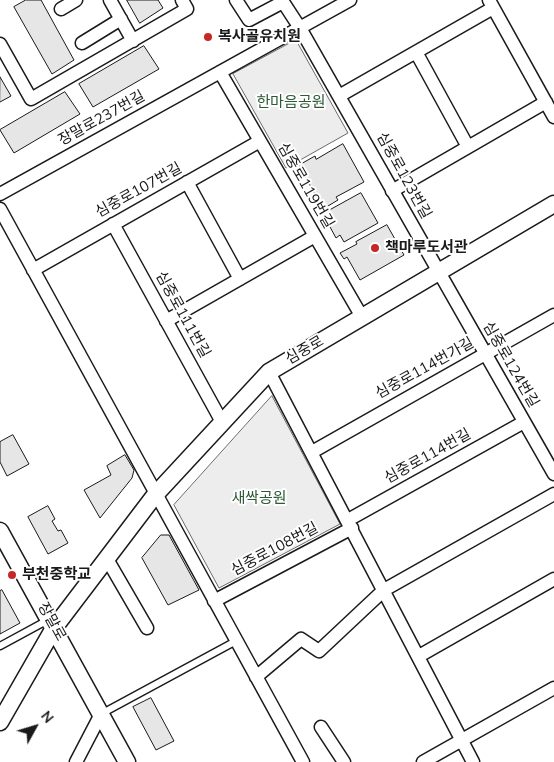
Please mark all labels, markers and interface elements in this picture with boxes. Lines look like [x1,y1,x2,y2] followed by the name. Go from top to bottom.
[218,28,301,46] place label: 복사골유치원
[202,31,214,43] marker: 복사골유치원
[56,88,148,150] street label: 장말로237번길
[257,94,325,112] park label: 한마음공원
[372,130,434,222] street label: 심중로123번길
[273,140,337,232] street label: 심중로119번길
[93,160,185,222] street label: 심중로107번길
[385,239,468,257] place label: 책마루도서관
[369,242,381,254] marker: 책마루도서관
[151,269,213,361] street label: 심중로111번길
[478,319,542,411] street label: 심중로124번길
[283,333,327,369] street label: 심중로
[373,335,477,403] street label: 심중로114번가길
[382,426,474,488] street label: 심중로114번길
[231,490,287,508] park label: 새싹공원
[228,520,322,580] street label: 심중로108번길
[22,566,91,584] place label: 부천중학교
[6,569,18,581] marker: 부천중학교
[33,600,69,644] street label: 장말로
[10,702,60,752] north arrow
[36,707,58,727] text: N

